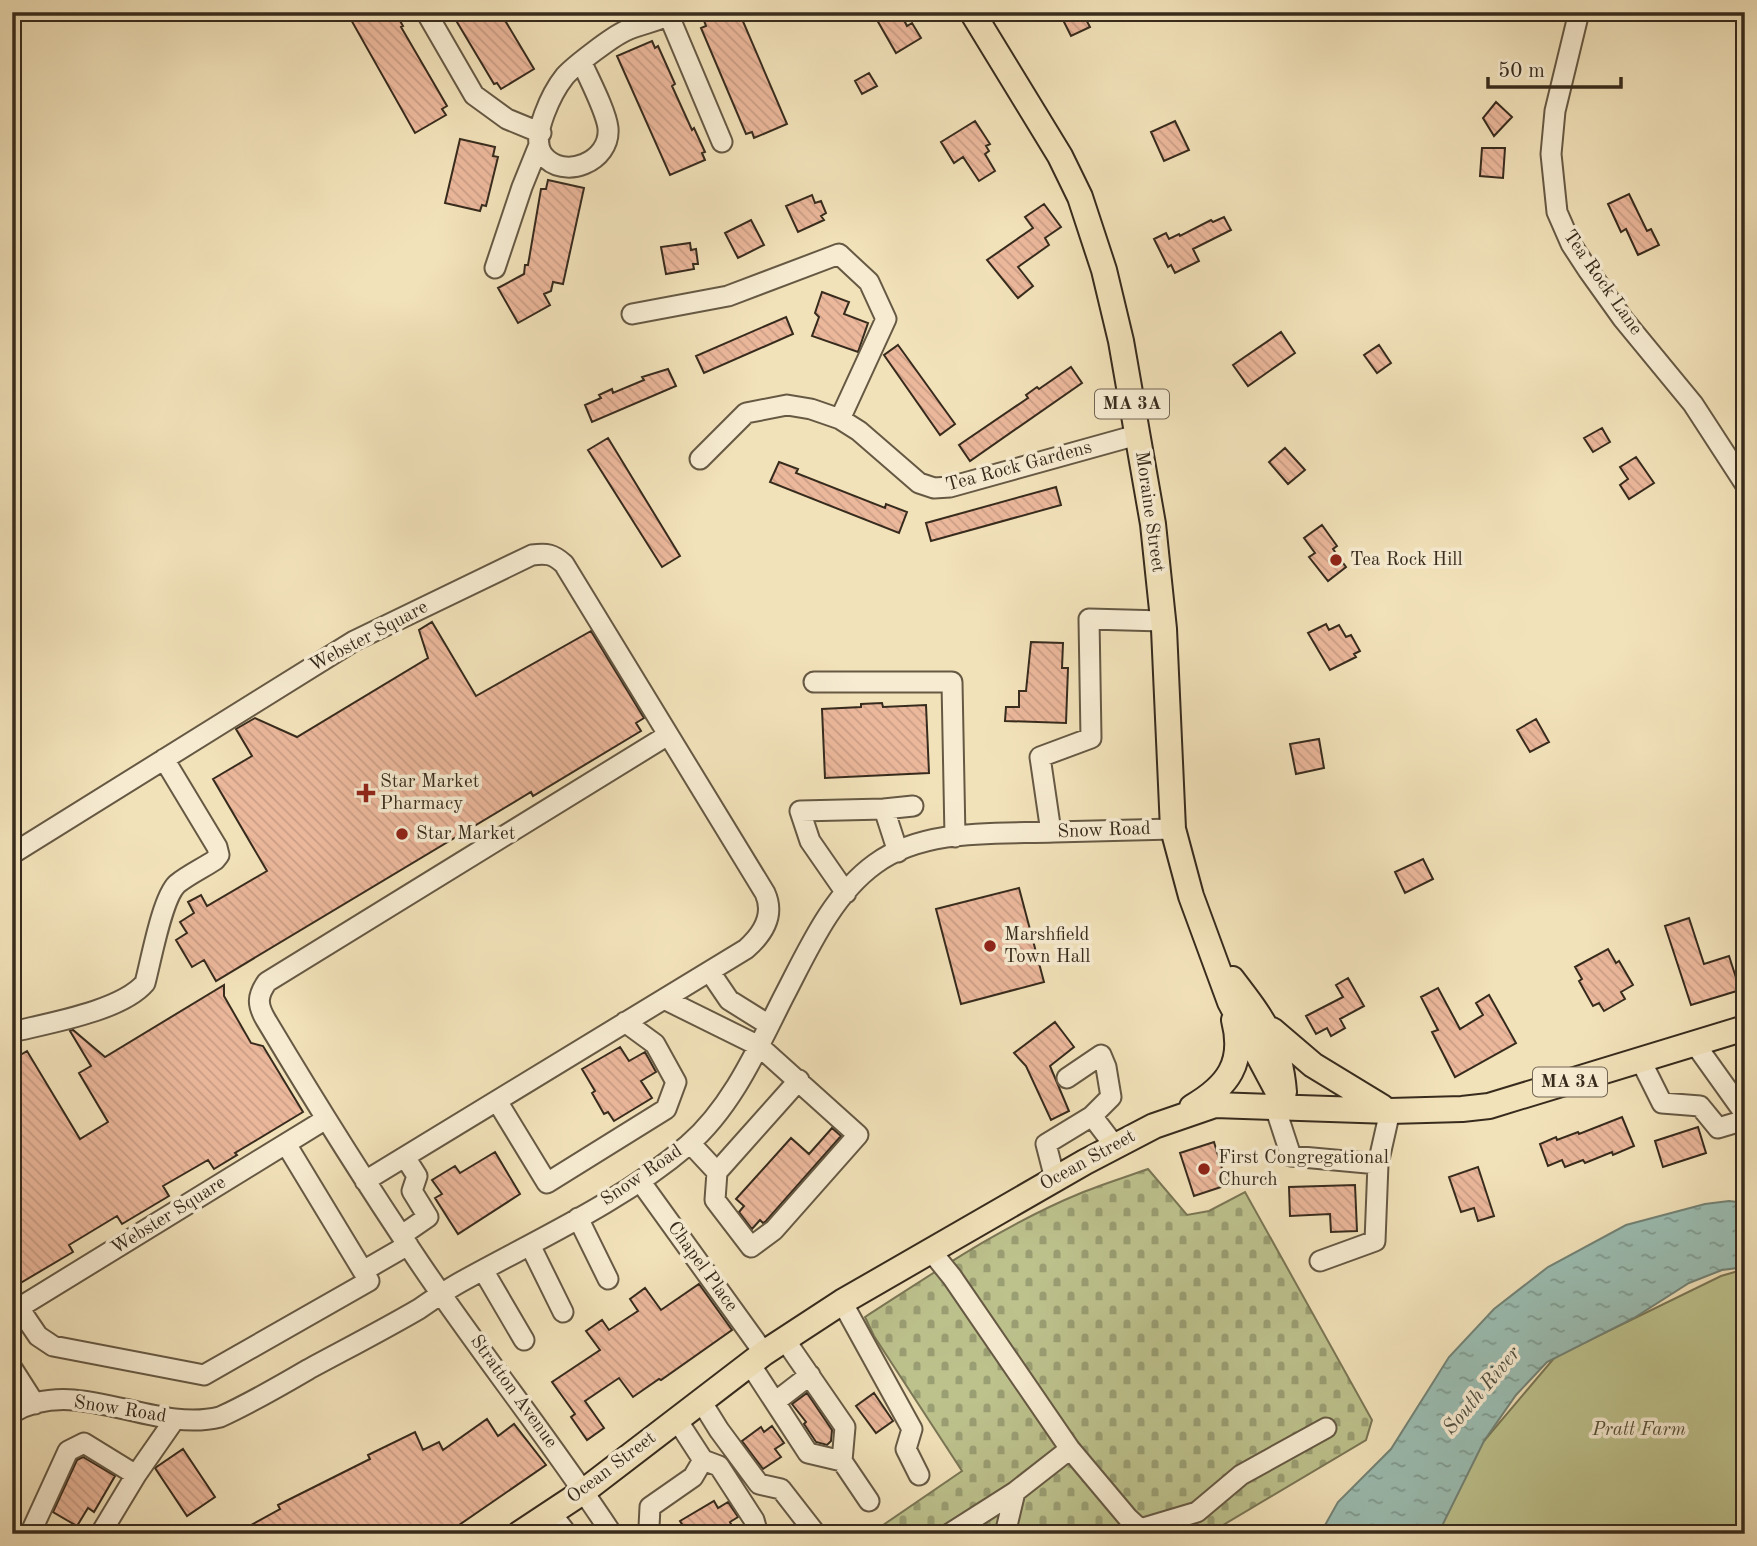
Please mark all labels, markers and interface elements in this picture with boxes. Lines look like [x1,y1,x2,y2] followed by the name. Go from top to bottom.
[1488,46,1620,90] scale bar
[1498,61,1545,82] text: 50 m
[1559,227,1645,339] street label: Tea Rock Lane
[1095,390,1169,418] road number: MA 3A
[944,438,1094,496] street label: Tea Rock Gardens
[1131,450,1167,574] street label: Moraine Street
[1350,551,1463,570] place label: Tea Rock Hill
[1328,552,1344,568] marker: Tea Rock Hill
[307,598,431,676] street label: Webster Square
[380,773,479,814] place label: Star Market Pharmacy
[358,785,374,801] marker: Star Market Pharmacy
[1057,820,1151,842] street label: Snow Road
[416,825,515,844] place label: Star Market
[394,826,410,842] marker: Star Market
[1004,926,1090,967] place label: Marshfield Town Hall
[982,938,998,954] marker: Marshfield Town Hall
[1533,1068,1607,1097] road number: MA 3A
[1037,1127,1139,1195] street label: Ocean Street
[598,1142,686,1210] street label: Snow Road
[1218,1149,1389,1190] place label: First Congregational Church
[1196,1161,1212,1177] marker: First Congregational Church
[108,1173,230,1259] street label: Webster Square
[663,1219,741,1315] street label: Chapel Place
[466,1332,560,1452] street label: Stratton Avenue
[1439,1342,1525,1439] water label: South River
[72,1393,168,1427] street label: Snow Road
[1591,1421,1686,1440] park label: Pratt Farm
[564,1429,660,1507] street label: Ocean Street

